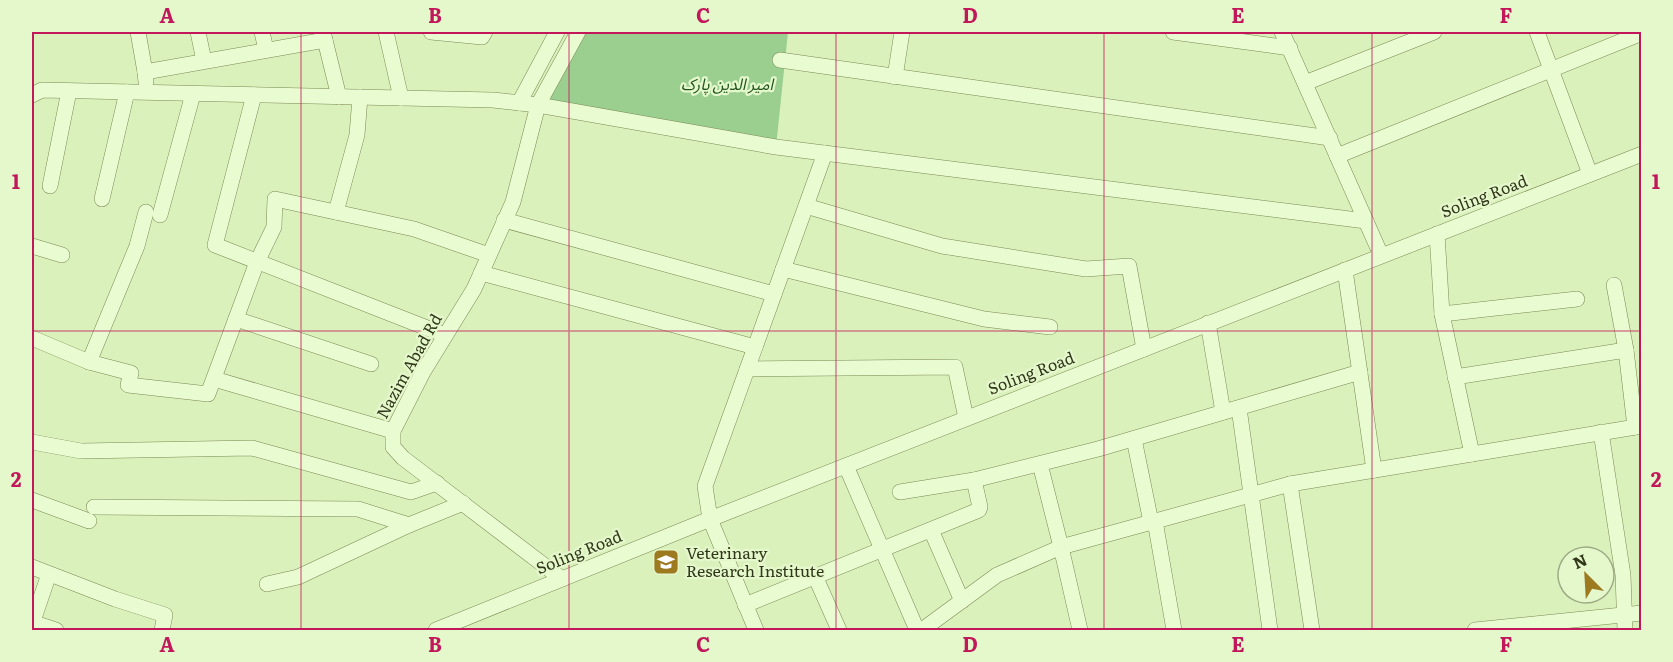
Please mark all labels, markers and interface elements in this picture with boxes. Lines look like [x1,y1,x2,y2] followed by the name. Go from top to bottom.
[159,0,175,29] text: A
[428,0,442,29] text: B
[696,0,710,29] text: C
[962,0,978,29] text: D
[1231,0,1245,29] text: E
[1500,0,1513,29] text: F
[681,71,775,95] park label: امیر الدین پارک
[12,165,20,195] text: 1
[1652,165,1660,195] text: 1
[1437,167,1531,223] street label: Soling Road
[369,309,447,422] street label: Nazim Abad Rd
[984,344,1078,400] street label: Soling Road
[11,463,22,493] text: 2
[1651,463,1662,493] text: 2
[532,523,625,579] street label: Soling Road
[686,540,824,582] place label: Veterinary Research Institute
[1556,545,1616,605] north arrow
[651,547,681,577] school or university icon: Veterinary Research Institute
[1568,547,1591,574] text: N
[159,628,175,658] text: A
[428,628,442,658] text: B
[696,628,710,658] text: C
[962,628,978,658] text: D
[1231,628,1245,658] text: E
[1500,628,1513,658] text: F

